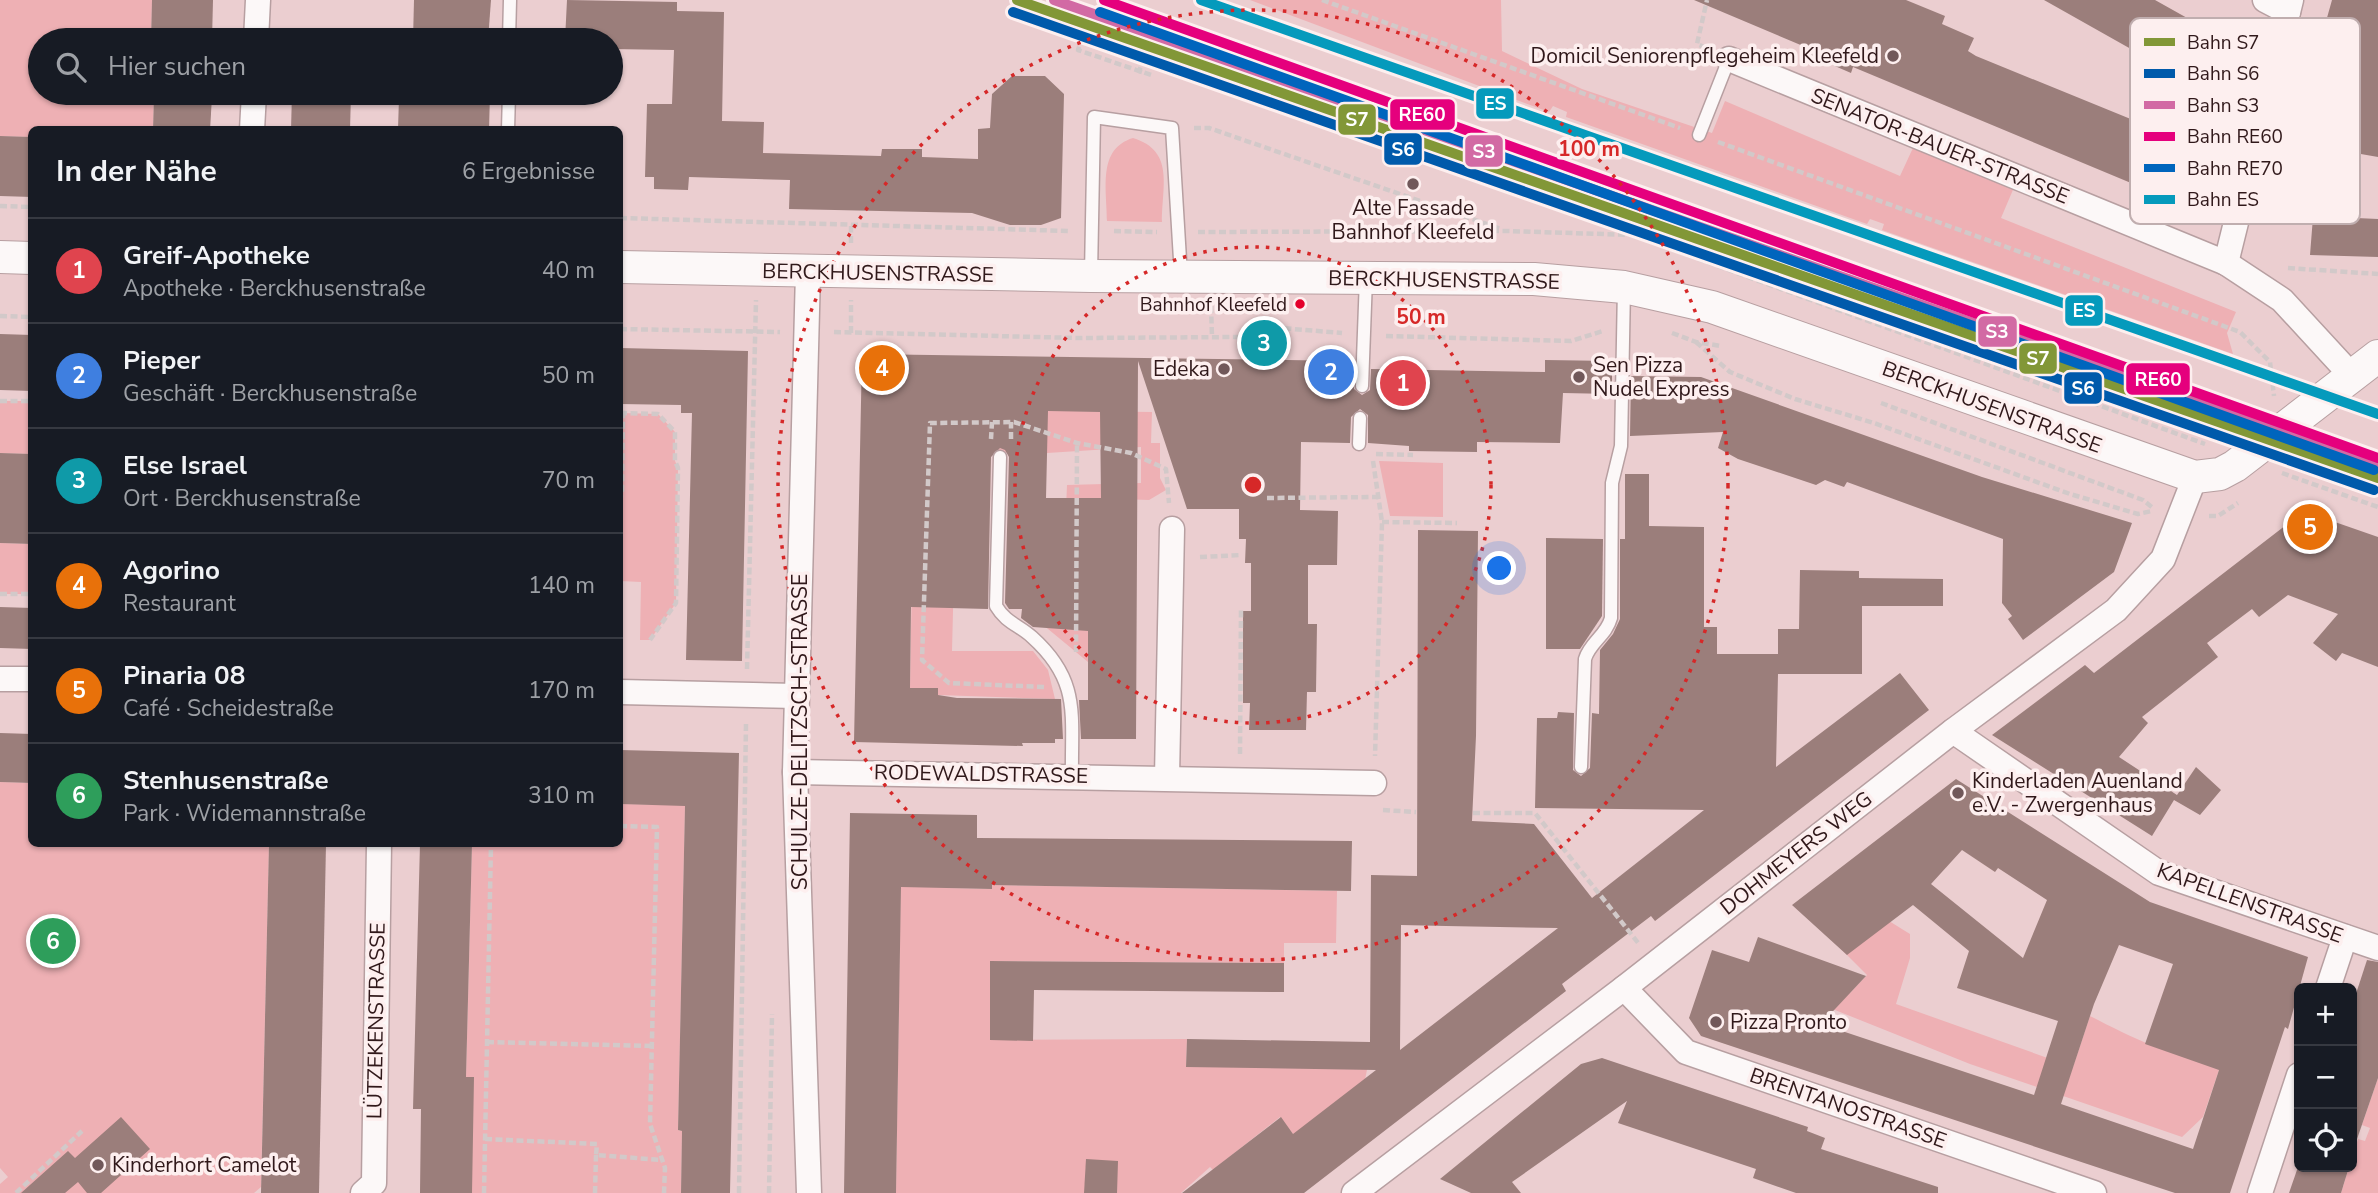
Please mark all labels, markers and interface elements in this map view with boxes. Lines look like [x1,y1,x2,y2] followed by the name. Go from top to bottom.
[2130,18,2360,224] legend
[28,28,623,105] search box
[2187,30,2259,56] text: Bahn S7
[1531,42,1879,70] place label: Domicil Seniorenpflegeheim Kleefeld
[52,48,90,86] icon: search
[1885,48,1901,64] marker: Domicil Seniorenpflegeheim Kleefeld
[108,49,246,84] text: Hier suchen
[2187,61,2259,87] text: Bahn S6
[1807,81,2073,211] street label: SENATOR-BAUER-STRASSE
[1475,87,1515,120] line badge: ES
[1483,91,1507,117] text: ES
[2187,93,2259,119] text: Bahn S3
[1389,98,1456,131] line badge: RE60
[1398,102,1446,128] text: RE60
[1337,103,1377,136] line badge: S7
[1345,107,1369,133] text: S7
[2187,124,2283,150] text: Bahn RE60
[1383,132,1423,166] line badge: S6
[1464,134,1504,168] line badge: S3
[1558,135,1620,163] text: 100 m
[1391,137,1415,163] text: S6
[1472,139,1496,165] text: S3
[56,151,217,192] text: In der Nähe
[462,156,595,187] text: 6 Ergebnisse
[2187,156,2283,182] text: Bahn RE70
[1405,176,1421,192] marker: Alte Fassade Bahnhof Kleefeld
[2187,187,2259,213] text: Bahn ES
[1332,194,1494,246] place label: Alte Fassade Bahnhof Kleefeld
[123,238,310,273] text: Greif-Apotheke
[72,255,86,286] text: 1
[542,255,595,286] text: 40 m
[762,257,994,289] street label: BERCKHUSENSTRASSE
[1328,264,1560,296] street label: BERCKHUSENSTRASSE
[123,273,426,304] text: Apotheke · Berckhusenstraße
[1140,292,1287,318] place label: Bahnhof Kleefeld
[2064,294,2104,327] line badge: ES
[1293,297,1307,311] marker: Bahnhof Kleefeld
[2072,298,2096,324] text: ES
[1396,303,1446,331] text: 50 m
[1977,315,2018,348] line badge: S3
[1241,317,1287,369] pin: 3
[1985,319,2009,345] text: S3
[859,342,905,394] pin: 4
[2018,342,2058,375] line badge: S7
[123,343,201,378] text: Pieper
[1308,346,1354,398] pin: 2
[2026,346,2050,372] text: S7
[1593,351,1730,403] place label: Sen Pizza Nudel Express
[1878,354,2106,460] street label: BERCKHUSENSTRASSE
[1153,355,1210,383] place label: Edeka
[1380,357,1426,409] pin: 1
[72,360,86,391] text: 2
[542,360,595,391] text: 50 m
[1216,361,1232,377] marker: Edeka
[2125,362,2191,396] line badge: RE60
[2134,367,2182,393] text: RE60
[1571,369,1587,385] marker: Sen Pizza Nudel Express
[2063,371,2103,405] line badge: S6
[2071,376,2095,402] text: S6
[123,378,417,409] text: Geschäft · Berckhusenstraße
[123,448,247,483] text: Else Israel
[72,465,86,496] text: 3
[542,465,595,496] text: 70 m
[1241,473,1265,497] centre of rings
[123,483,361,514] text: Ort · Berckhusenstraße
[2287,501,2333,553] pin: 5
[1482,551,1516,585] your location
[123,553,220,588] text: Agorino
[72,570,86,601] text: 4
[528,570,595,601] text: 140 m
[786,574,814,890] street label: SCHULZE-DELITZSCH-STRASSE
[123,588,236,619] text: Restaurant
[123,658,245,693] text: Pinaria 08
[72,675,86,706] text: 5
[528,675,595,706] text: 170 m
[123,693,334,724] text: Café · Scheidestraße
[874,758,1088,790] street label: RODEWALDSTRASSE
[123,763,329,798] text: Stenhusenstraße
[1972,767,2183,819] place label: Kinderladen Auenland e.V. - Zwergenhaus
[72,780,86,811] text: 6
[528,780,595,811] text: 310 m
[1714,785,1878,921] street label: DOHMEYERS WEG
[1950,785,1966,801] marker: Kinderladen Auenland e.V. - Zwergenhaus
[123,798,366,829] text: Park · Widemannstraße
[2153,856,2347,950] street label: KAPELLENSTRASSE
[30,915,76,967] pin: 6
[360,923,392,1119] street label: LÜTZEKENSTRASSE
[2294,983,2357,1172] map controls
[2294,983,2357,1046] button: +
[1730,1008,1847,1036] place label: Pizza Pronto
[1708,1014,1724,1030] marker: Pizza Pronto
[2294,1046,2357,1109] button: −
[1746,1061,1950,1155] street label: BRENTANOSTRASSE
[2294,1109,2357,1172] button: locate
[112,1151,297,1179] place label: Kinderhort Camelot
[90,1157,106,1173] marker: Kinderhort Camelot

